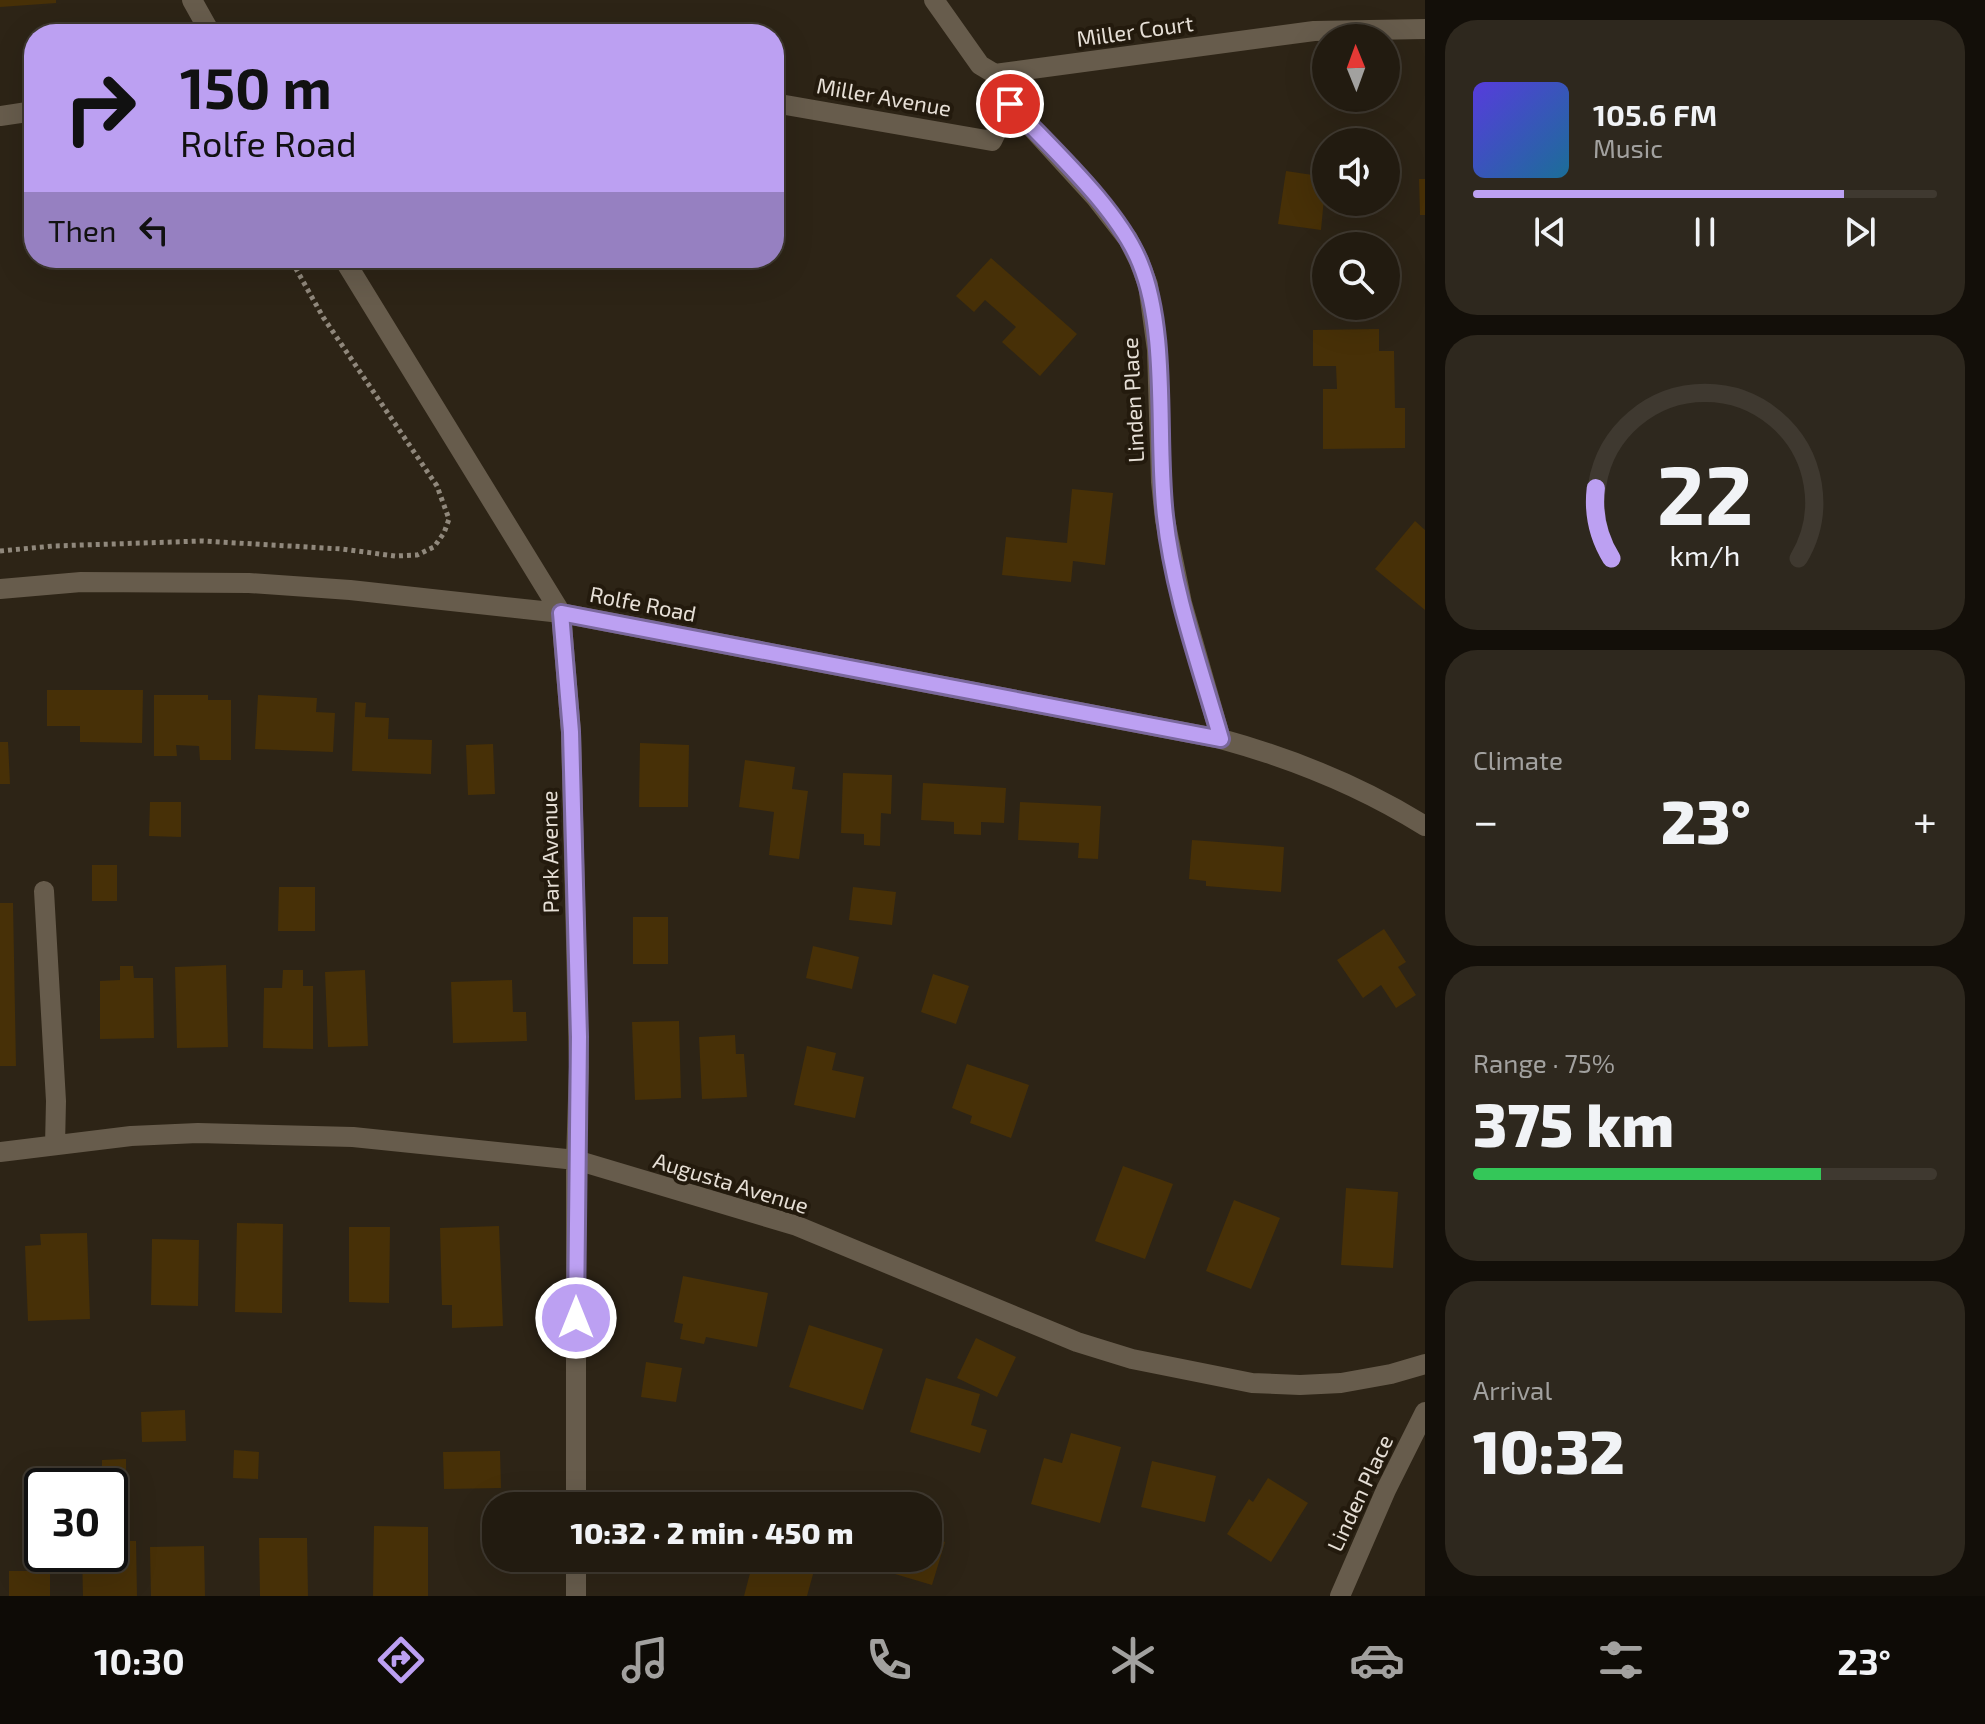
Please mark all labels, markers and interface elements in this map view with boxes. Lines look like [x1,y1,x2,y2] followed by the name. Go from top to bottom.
[1075,9,1195,51] street label: Miller Court
[1312,24,1400,112] north arrow
[1312,24,1400,320] map controls
[180,53,332,120] text: 150 m
[48,56,152,160] icon: right
[976,70,1044,138] pin
[815,71,953,121] street label: Miller Avenue
[988,82,1032,126] icon: arrive
[1593,96,1717,132] text: 105.6 FM
[180,121,357,164] text: Rolfe Road
[1312,128,1400,216] button: sound
[1593,132,1663,163] text: Music
[132,208,176,252] icon: left
[1528,210,1572,254] icon: previous
[1683,210,1727,254] icon: pause
[1838,210,1882,254] icon: next
[48,212,116,248] text: Then
[1312,232,1400,320] button: search
[1116,337,1148,463] street label: Linden Place
[1657,441,1753,541] text: 22
[1670,537,1740,572] text: km/h
[588,580,699,626] street label: Rolfe Road
[1473,744,1563,775] text: Climate
[1661,784,1751,856] text: 23°
[535,790,563,914] street label: Park Avenue
[1473,793,1499,846] text: −
[1913,793,1937,846] text: +
[1473,1047,1615,1078] text: Range · 75%
[1473,1087,1674,1159] text: 375 km
[651,1146,812,1218] street label: Augusta Avenue
[534,1276,618,1360] position arrow
[1473,1374,1552,1405] text: Arrival
[1473,1414,1625,1486] text: 10:32
[1321,1430,1397,1555] street label: Linden Place
[24,1468,128,1572] speed limit sign: 30
[570,1514,854,1550] text: 10:32 · 2 min · 450 m
[373,1632,429,1688] icon: directions
[617,1632,673,1688] icon: music
[861,1632,917,1688] icon: phone
[1105,1632,1161,1688] icon: climate
[1349,1632,1405,1688] icon: car
[1593,1632,1649,1688] icon: filters
[94,1639,185,1682] text: 10:30
[1837,1639,1891,1682] text: 23°

